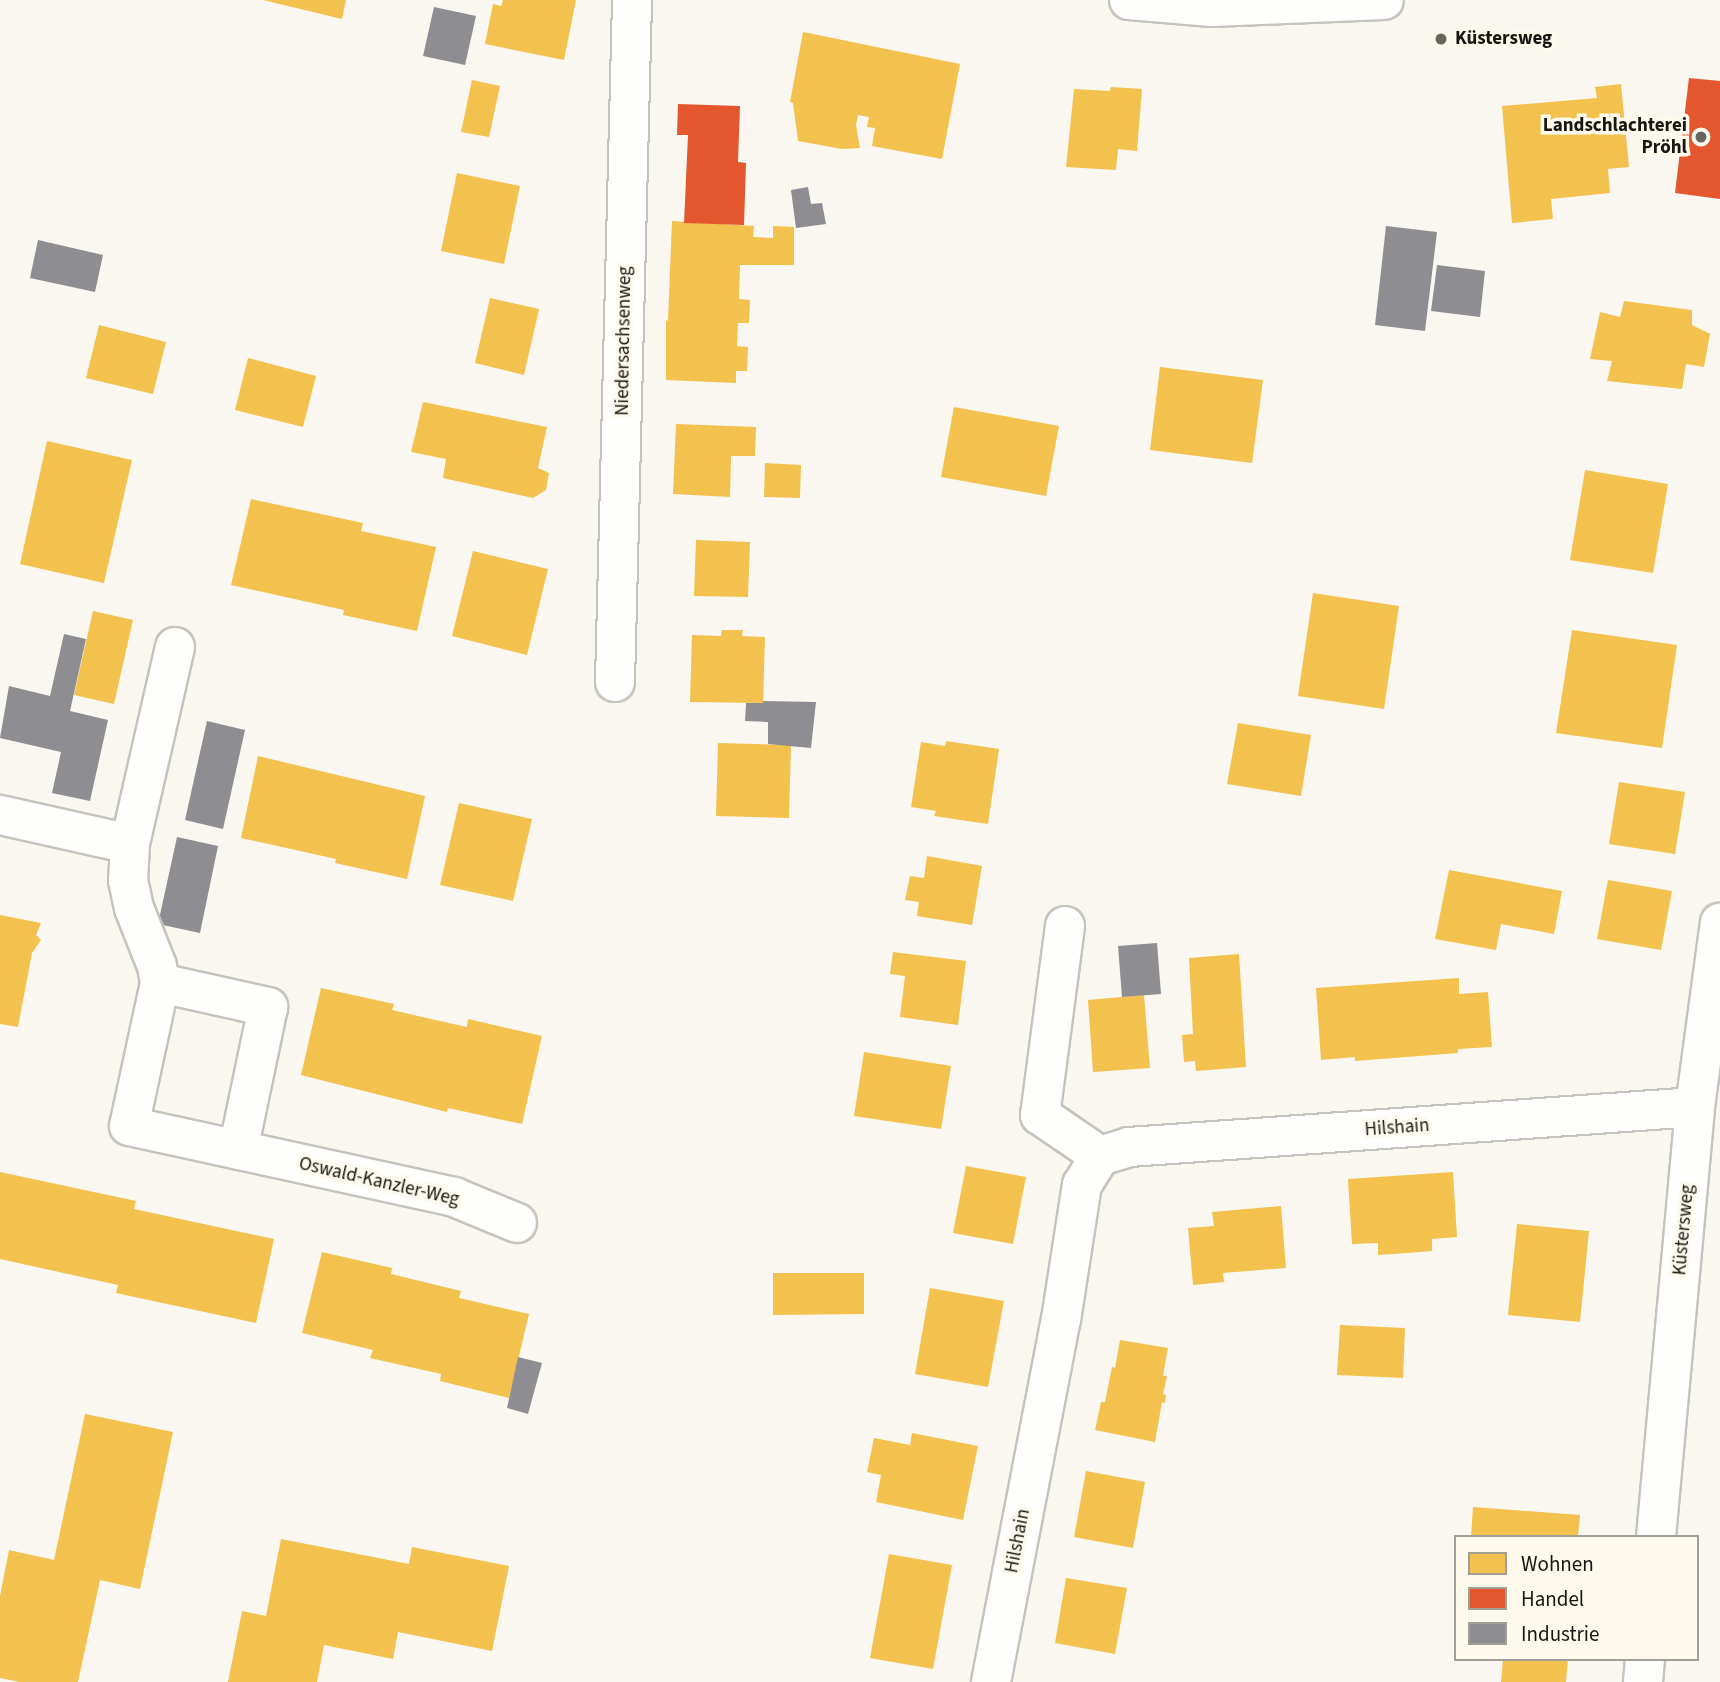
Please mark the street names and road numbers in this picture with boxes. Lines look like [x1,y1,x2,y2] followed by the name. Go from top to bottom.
[611,266,637,416] street label: Niedersachsenweg
[1364,1114,1430,1142] street label: Hilshain
[297,1152,461,1212] street label: Oswald-Kanzler-Weg
[1669,1184,1699,1276] street label: Küstersweg
[1001,1507,1035,1575] street label: Hilshain

